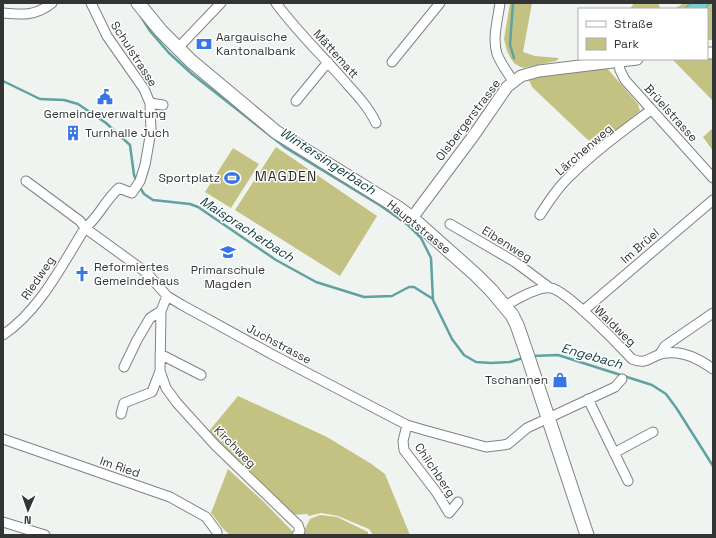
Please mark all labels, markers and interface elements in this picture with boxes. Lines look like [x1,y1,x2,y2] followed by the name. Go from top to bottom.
[578,8,708,60] legend
[614,16,653,32] text: Straße
[107,18,161,90] street label: Schulstrasse
[310,26,362,82] street label: Mättematt
[216,29,296,59] place label: Aargauische Kantonalbank
[195,35,213,53] bank icon: Aargauische Kantonalbank
[614,36,639,52] text: Park
[432,76,504,164] street label: Olsbergerstrasse
[641,81,701,145] street label: Brüelstrasse
[96,88,114,106] public building icon: Gemeindeverwaltung
[44,106,166,122] place label: Gemeindeverwaltung
[552,121,616,179] street label: Lärchenweg
[64,124,82,142] building icon: Turnhalle Juch
[277,124,380,199] water label: Wintersingerbach
[85,125,169,141] place label: Turnhalle Juch
[255,167,317,185] district label: MAGDEN
[223,169,241,187] sports icon: Sportplatz
[158,170,220,186] place label: Sportplatz
[197,192,298,266] water label: Maispracherbach
[384,196,454,258] street label: Hauptstrasse
[479,222,535,266] street label: Eibenweg
[617,225,663,267] street label: Im Brüel
[219,243,237,261] school or university icon: Primarschule Magden
[17,253,59,303] street label: Riedweg
[94,259,179,289] place label: Reformiertes Gemeindehaus
[191,262,265,292] place label: Primarschule Magden
[73,265,91,283] church icon: Reformiertes Gemeindehaus
[591,302,639,350] street label: Waldweg
[244,320,314,368] street label: Juchstrasse
[559,339,625,373] water label: Engebach
[551,371,569,389] shop icon: Tschannen
[485,372,548,388] place label: Tschannen
[210,422,260,472] street label: Kirchweg
[411,440,459,500] street label: Chilchberg
[98,453,142,481] street label: Im Ried
[8,490,48,530] north arrow
[24,513,32,527] text: N

